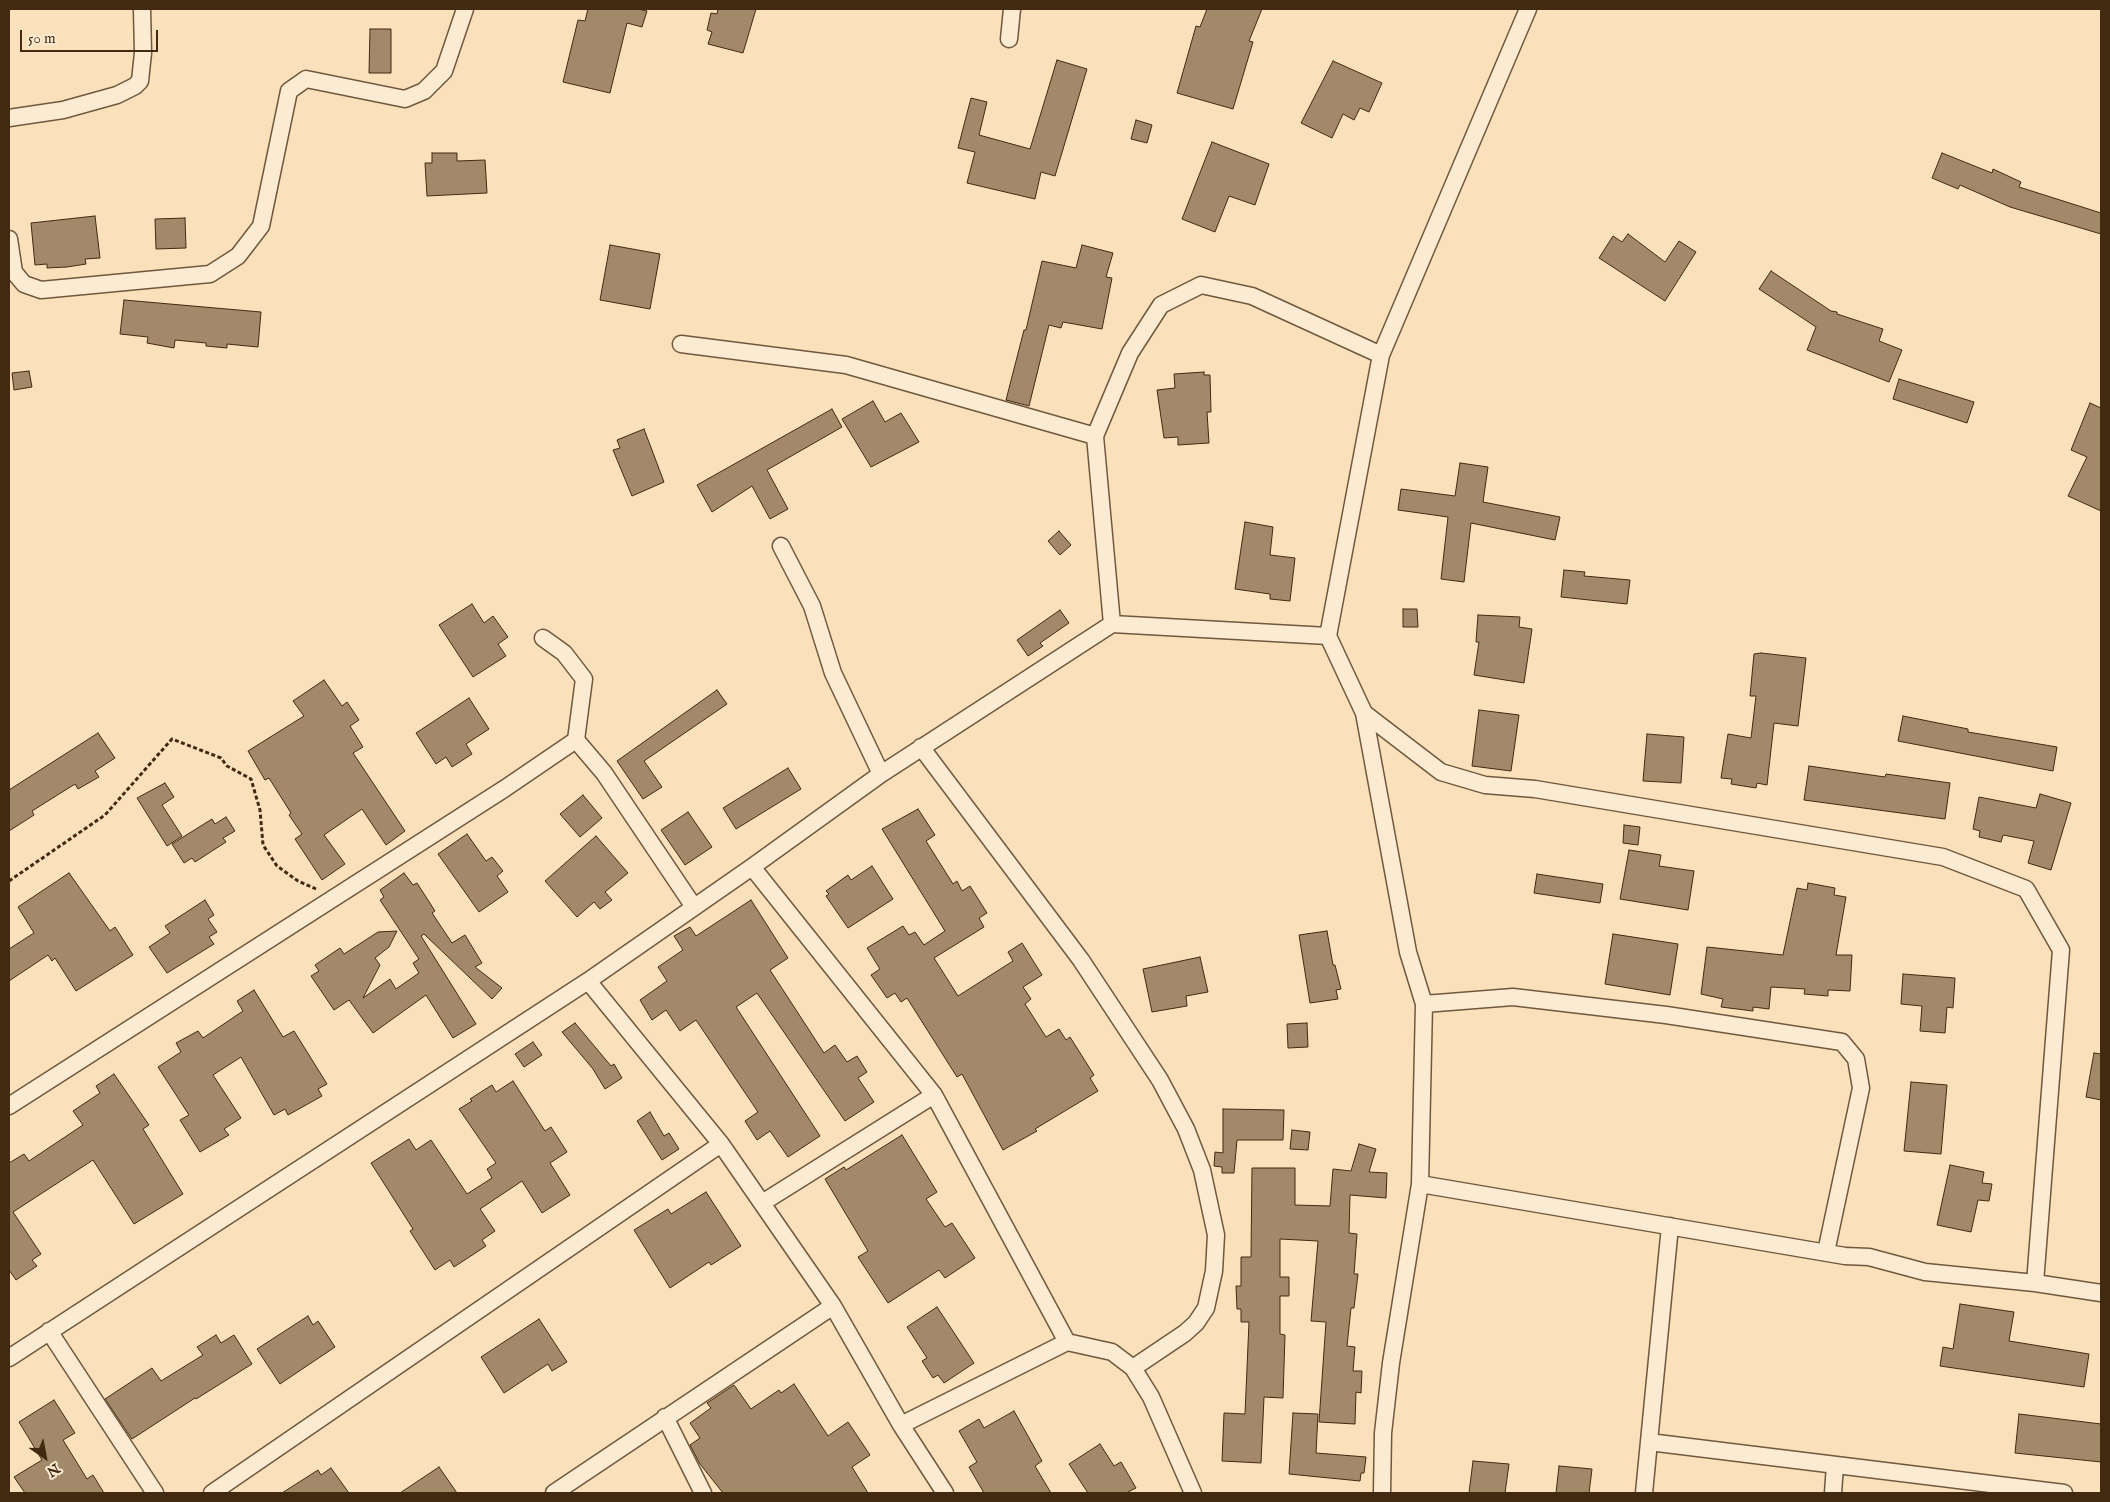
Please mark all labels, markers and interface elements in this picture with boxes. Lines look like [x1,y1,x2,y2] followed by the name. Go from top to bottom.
[22,20,160,52] scale bar
[28,29,56,48] text: 50 m
[20,1432,70,1482] north arrow
[43,1459,63,1480] text: N

